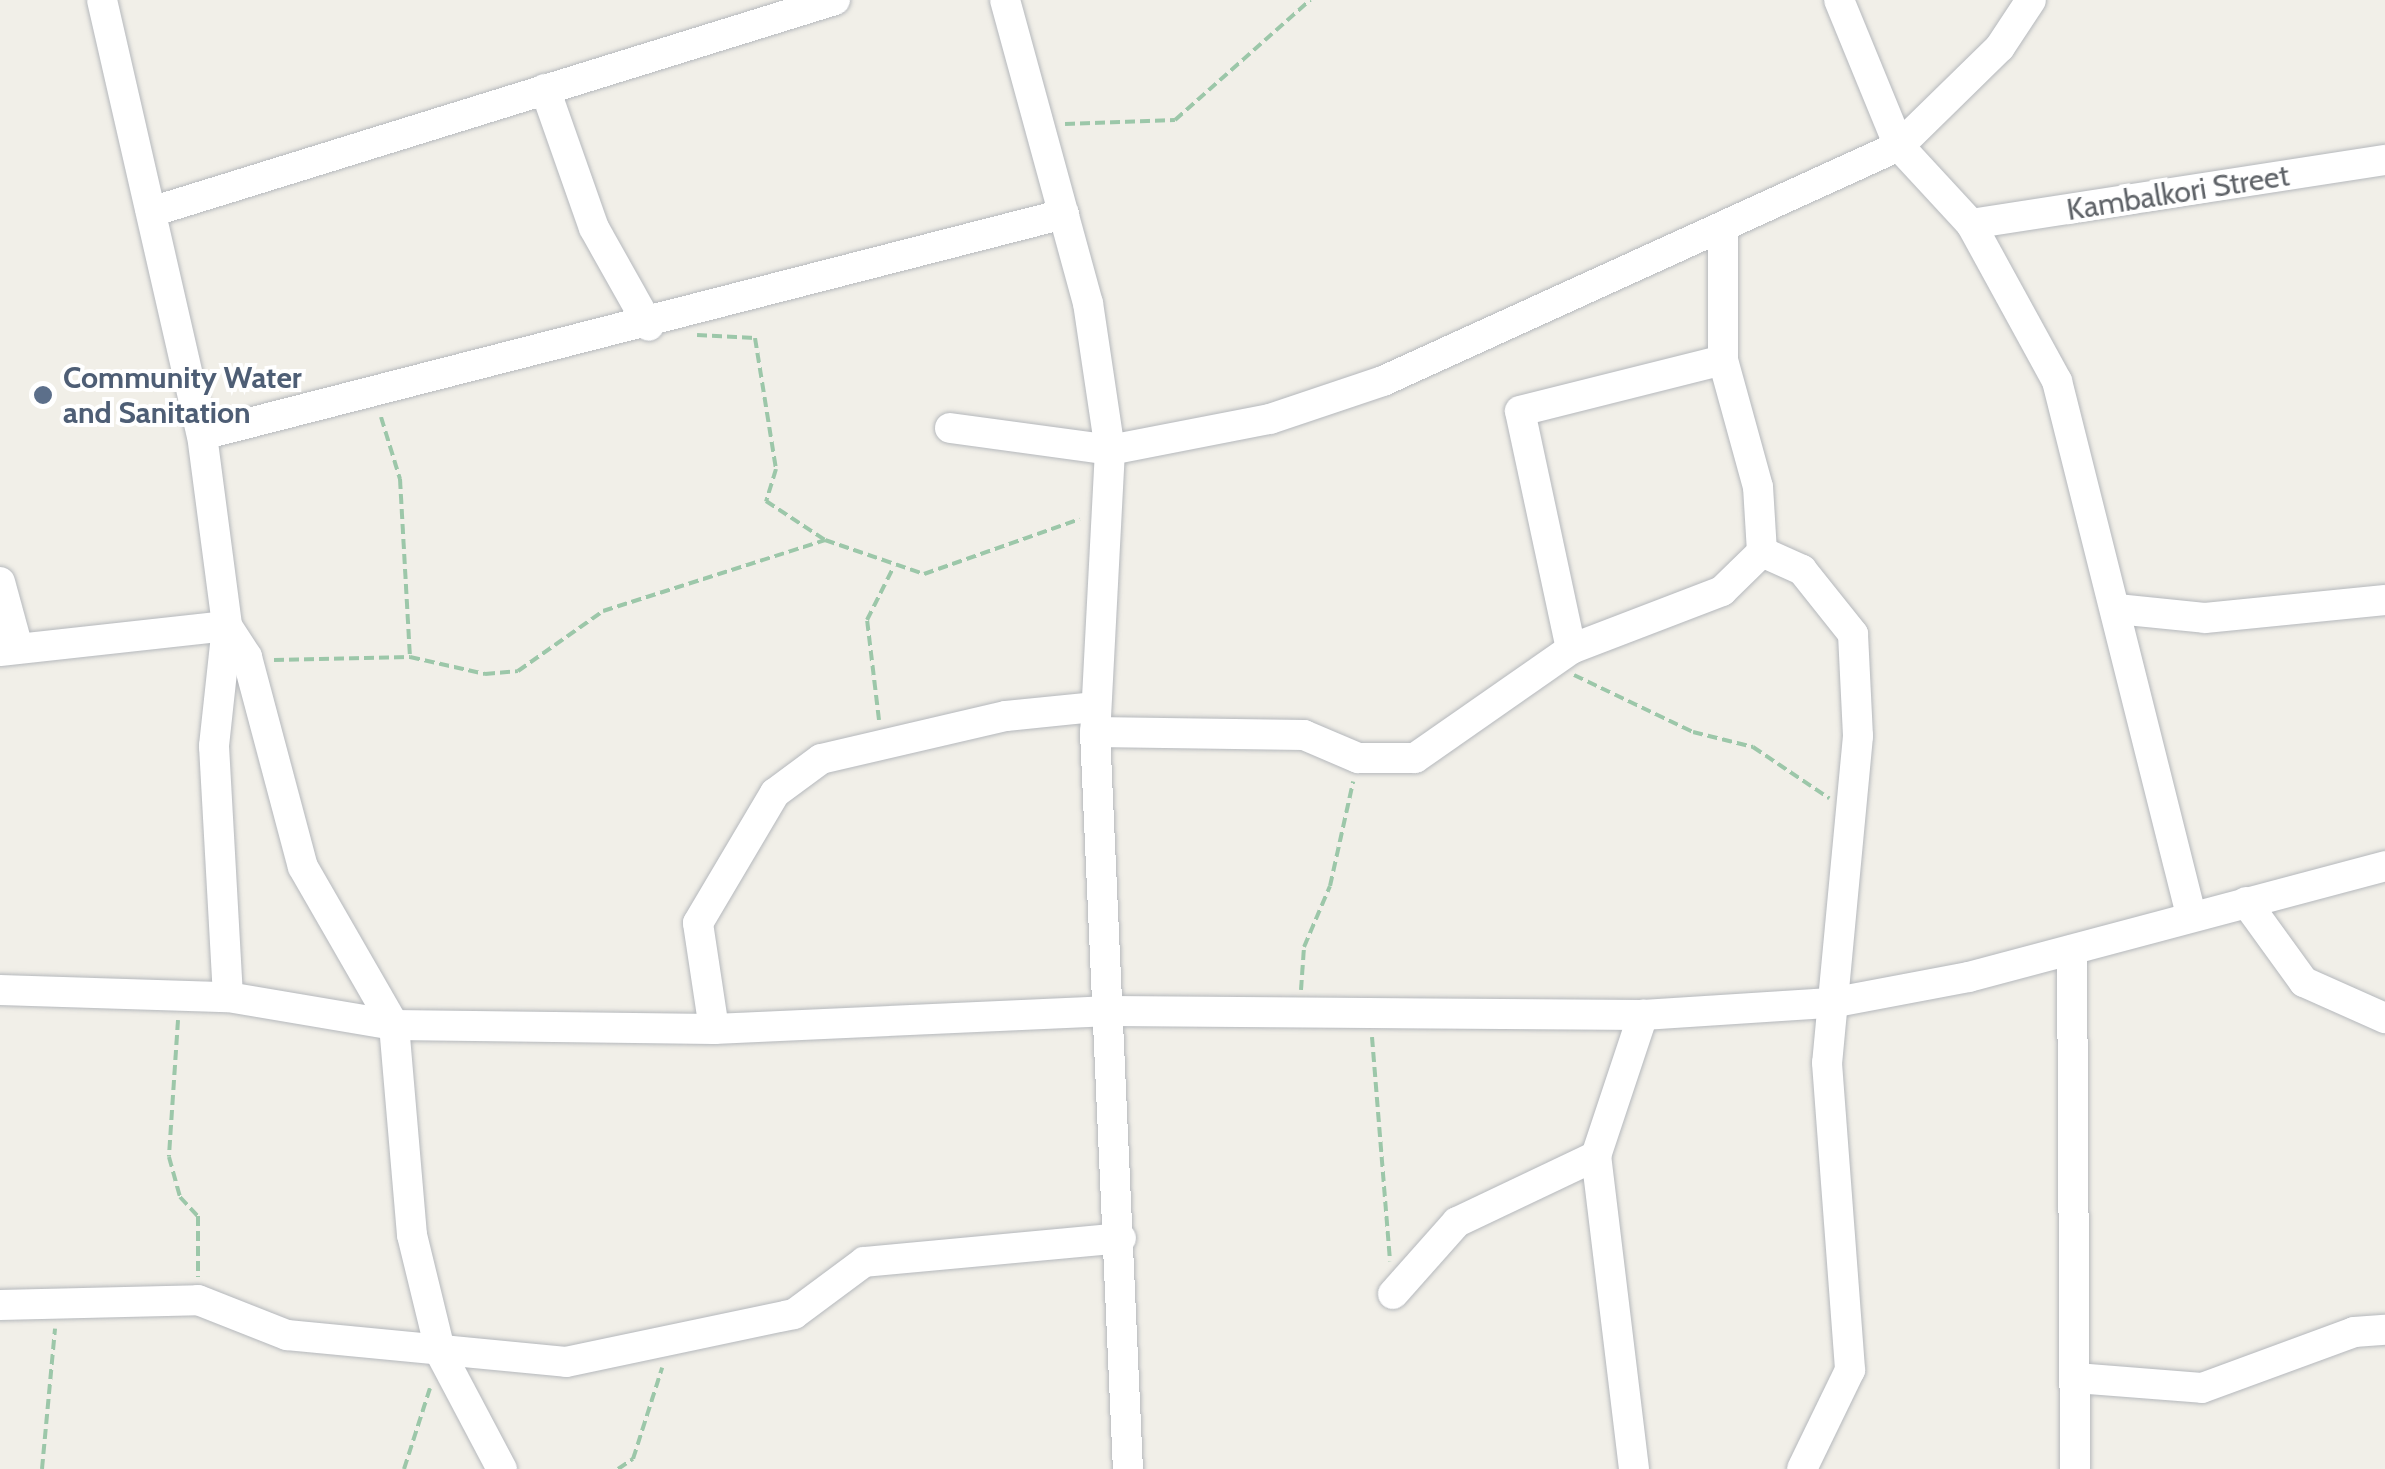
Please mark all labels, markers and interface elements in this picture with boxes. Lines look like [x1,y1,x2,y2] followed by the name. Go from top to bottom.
[2064,158,2292,228] street label: Kambalkori Street
[63,360,302,430] place label: Community Water and Sanitation
[32,384,54,406] marker: Community Water and Sanitation

